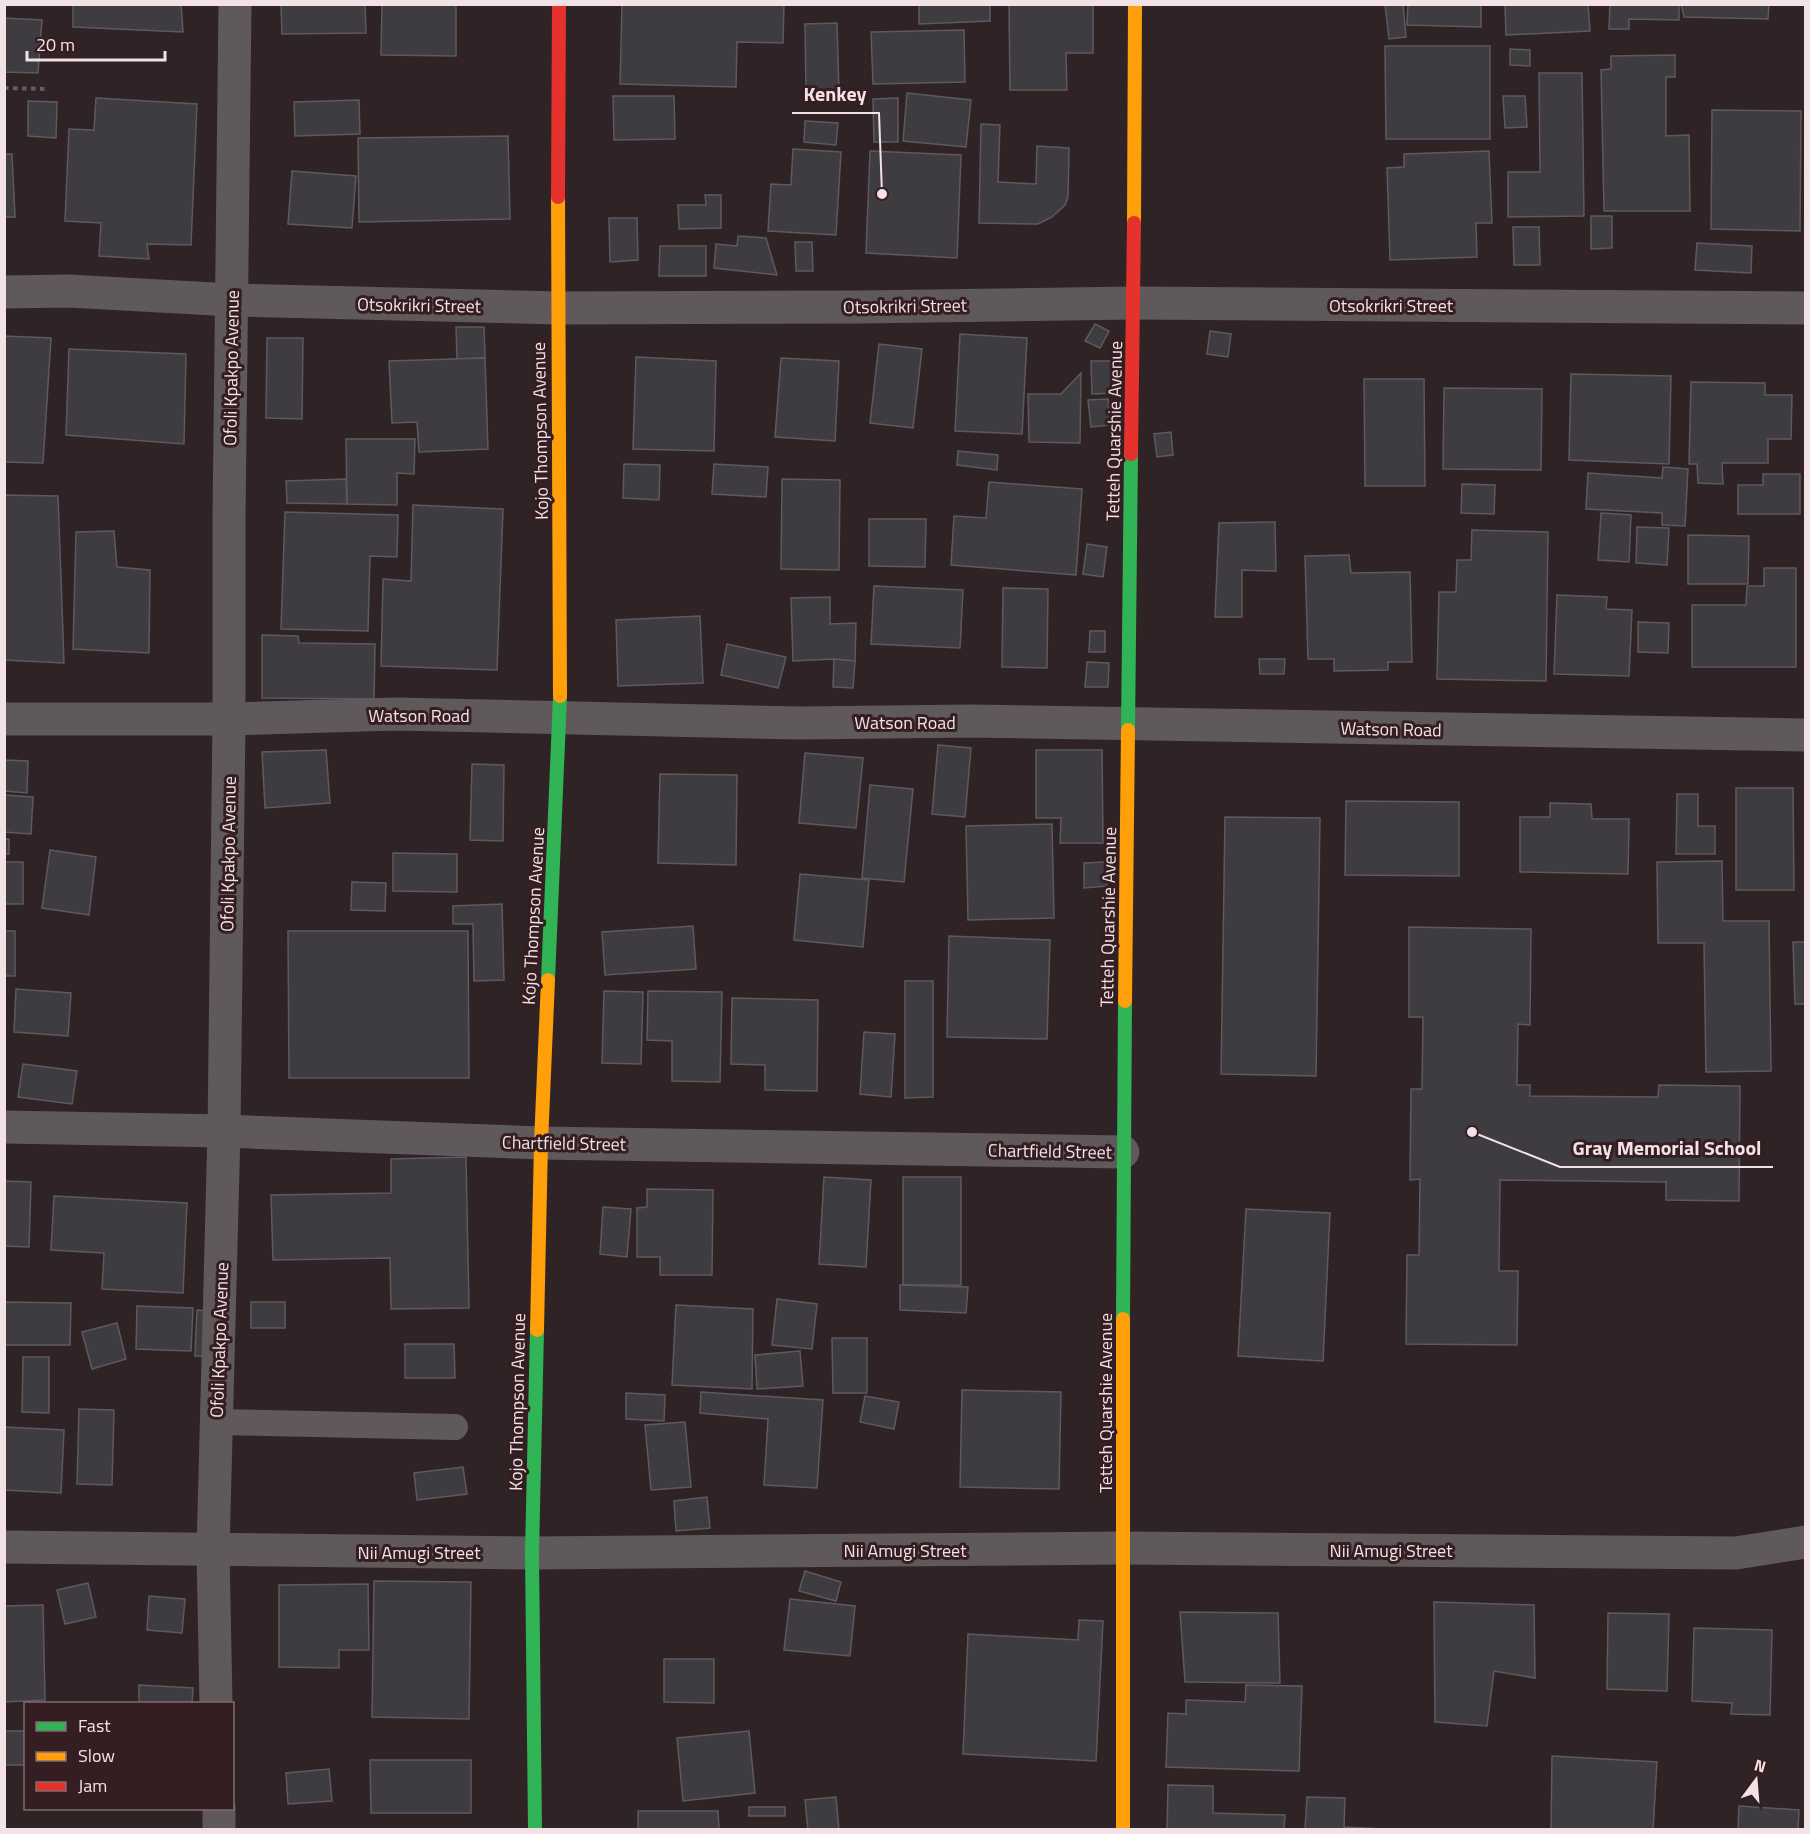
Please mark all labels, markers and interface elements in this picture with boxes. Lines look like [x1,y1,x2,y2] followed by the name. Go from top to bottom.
[27,24,165,62] scale bar
[36,31,75,58] text: 20 m
[792,75,879,113] callout: Kenkey
[804,78,866,109] text: Kenkey
[216,290,246,446] street label: Ofoli Kpakpo Avenue
[357,290,482,320] street label: Otsokrikri Street
[843,291,968,321] street label: Otsokrikri Street
[1329,292,1454,319] street label: Otsokrikri Street
[1099,341,1129,521] street label: Tetteh Quarshie Avenue
[525,342,555,520] street label: Kojo Thompson Avenue
[368,702,470,729] street label: Watson Road
[854,709,956,736] street label: Watson Road
[1340,715,1442,743] street label: Watson Road
[213,776,243,932] street label: Ofoli Kpakpo Avenue
[515,826,551,1006] street label: Kojo Thompson Avenue
[1093,827,1123,1007] street label: Tetteh Quarshie Avenue
[502,1128,627,1158] street label: Chartfield Street
[1560,1129,1773,1167] callout: Gray Memorial School
[1573,1132,1761,1163] text: Gray Memorial School
[988,1136,1113,1166] street label: Chartfield Street
[203,1262,235,1418] street label: Ofoli Kpakpo Avenue
[502,1313,532,1491] street label: Kojo Thompson Avenue
[1092,1313,1119,1493] street label: Tetteh Quarshie Avenue
[844,1537,967,1564] street label: Nii Amugi Street
[1330,1537,1453,1564] street label: Nii Amugi Street
[358,1539,481,1566] street label: Nii Amugi Street
[24,1702,234,1810] legend
[78,1712,111,1739] text: Fast
[78,1742,115,1769] text: Slow
[1726,1750,1786,1810] north arrow
[1751,1753,1769,1779] text: N
[78,1772,107,1799] text: Jam

